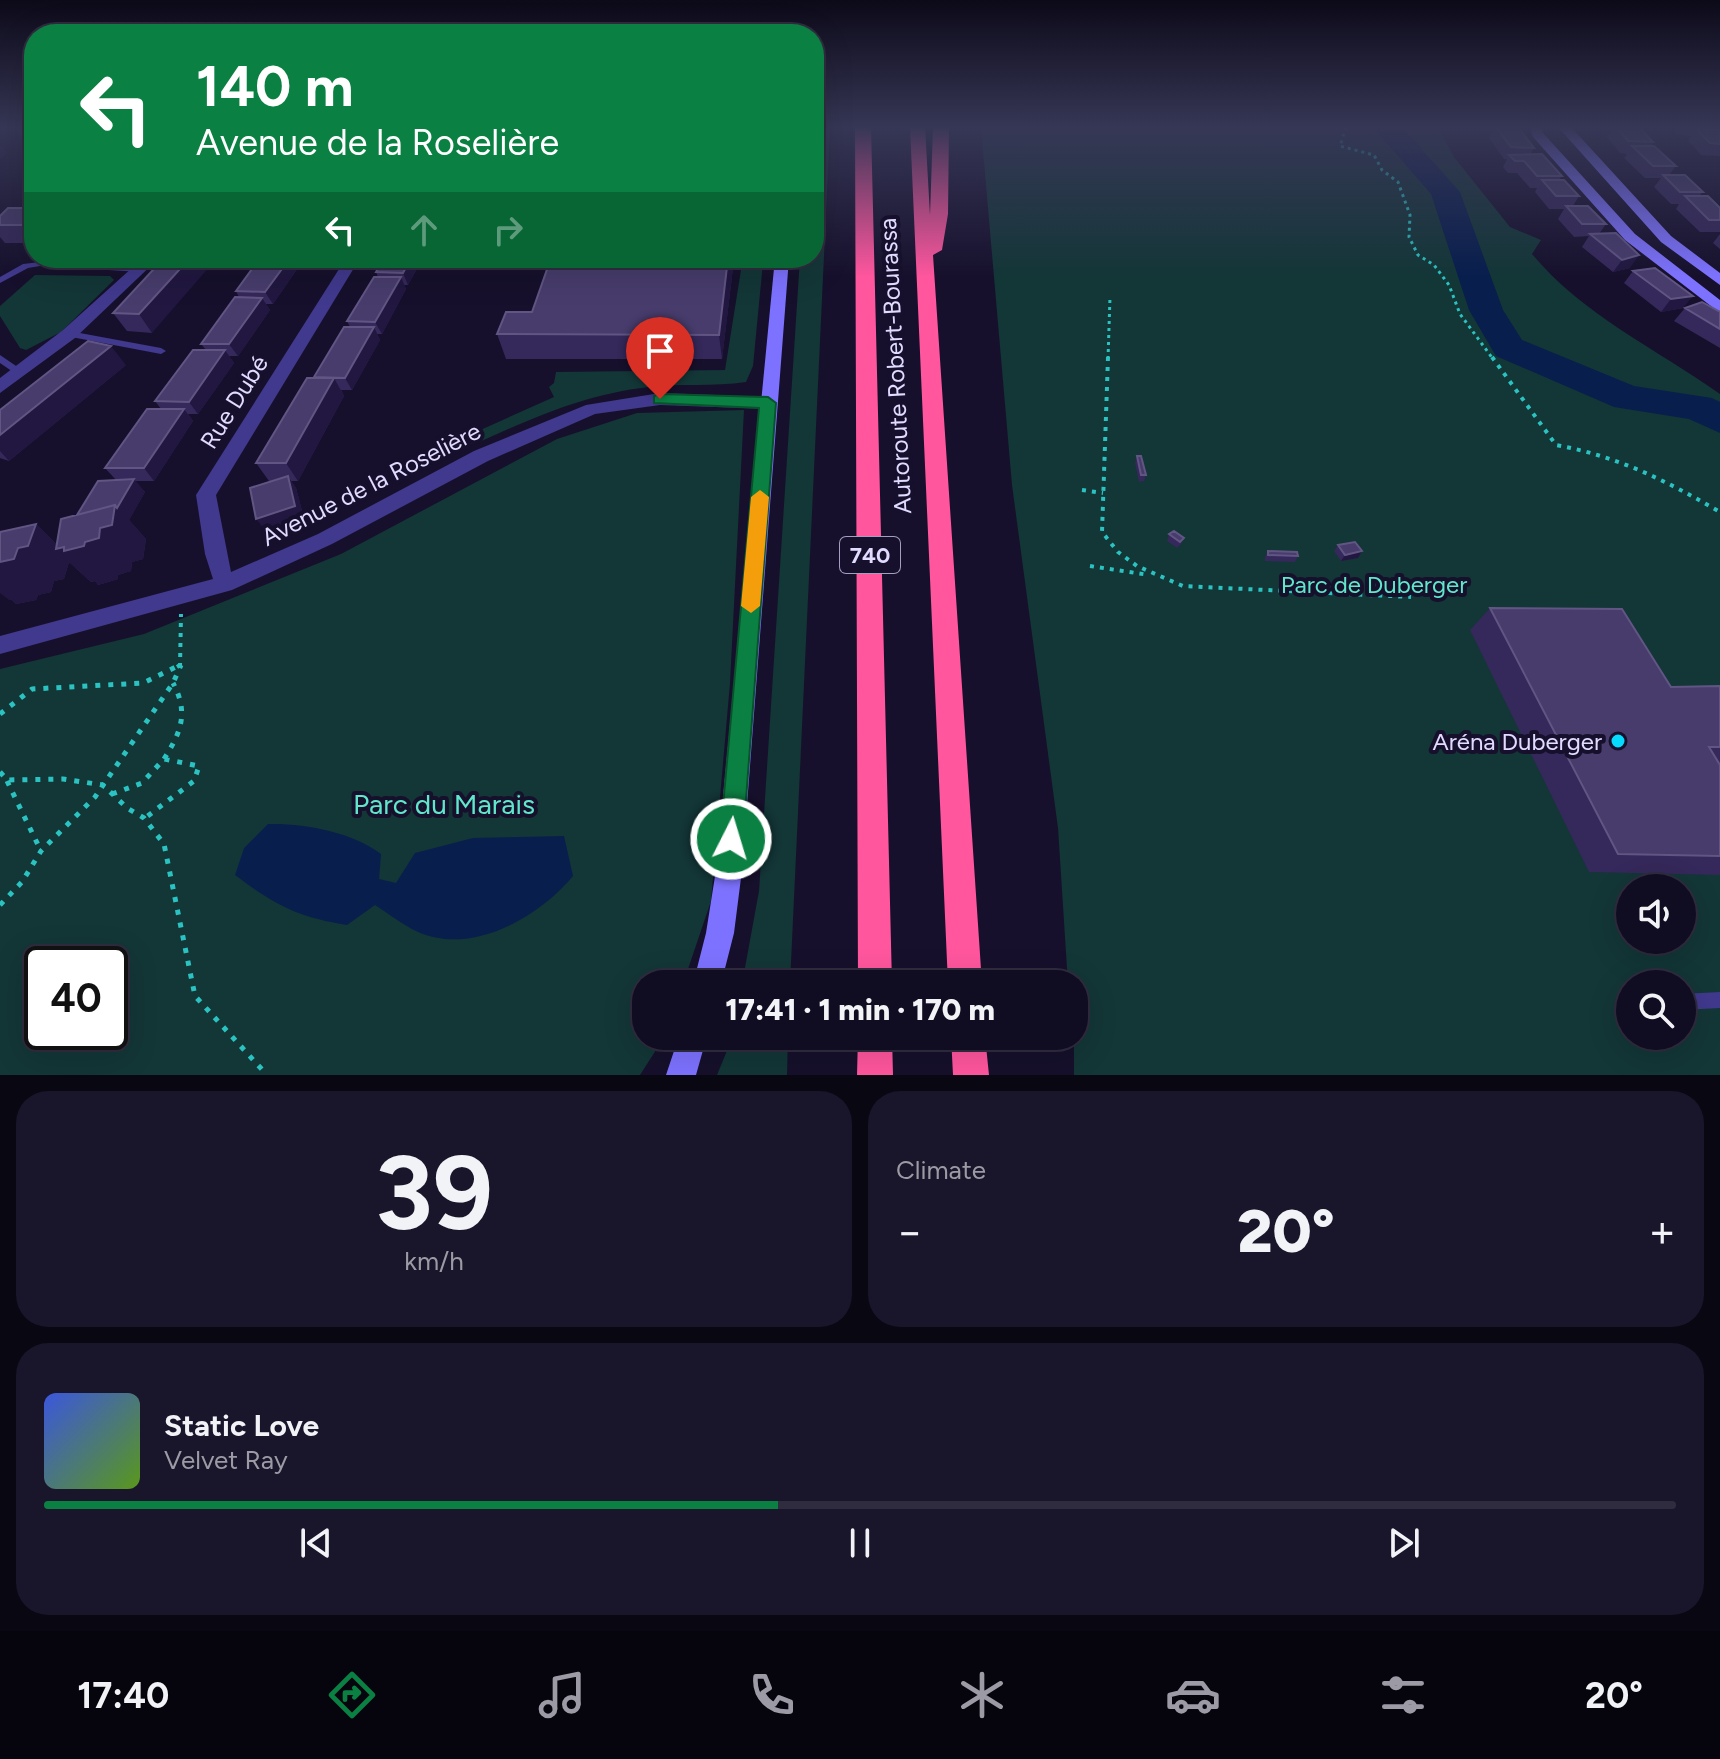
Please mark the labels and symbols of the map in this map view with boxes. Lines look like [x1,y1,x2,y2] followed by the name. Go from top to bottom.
[873,217,917,515] street label: Autoroute Robert-Bourassa
[626,317,694,399] pin
[194,350,274,454] street label: Rue Dubé
[257,416,485,552] street label: Avenue de la Roselière
[840,537,900,573] road number: 740
[1281,570,1467,599] park label: Parc de Duberger
[1432,727,1602,756] place label: Aréna Duberger
[1609,732,1627,750] marker: Aréna Duberger
[353,787,535,821] park label: Parc du Marais
[689,797,773,881] position arrow
[24,946,128,1050] speed limit sign: 40

